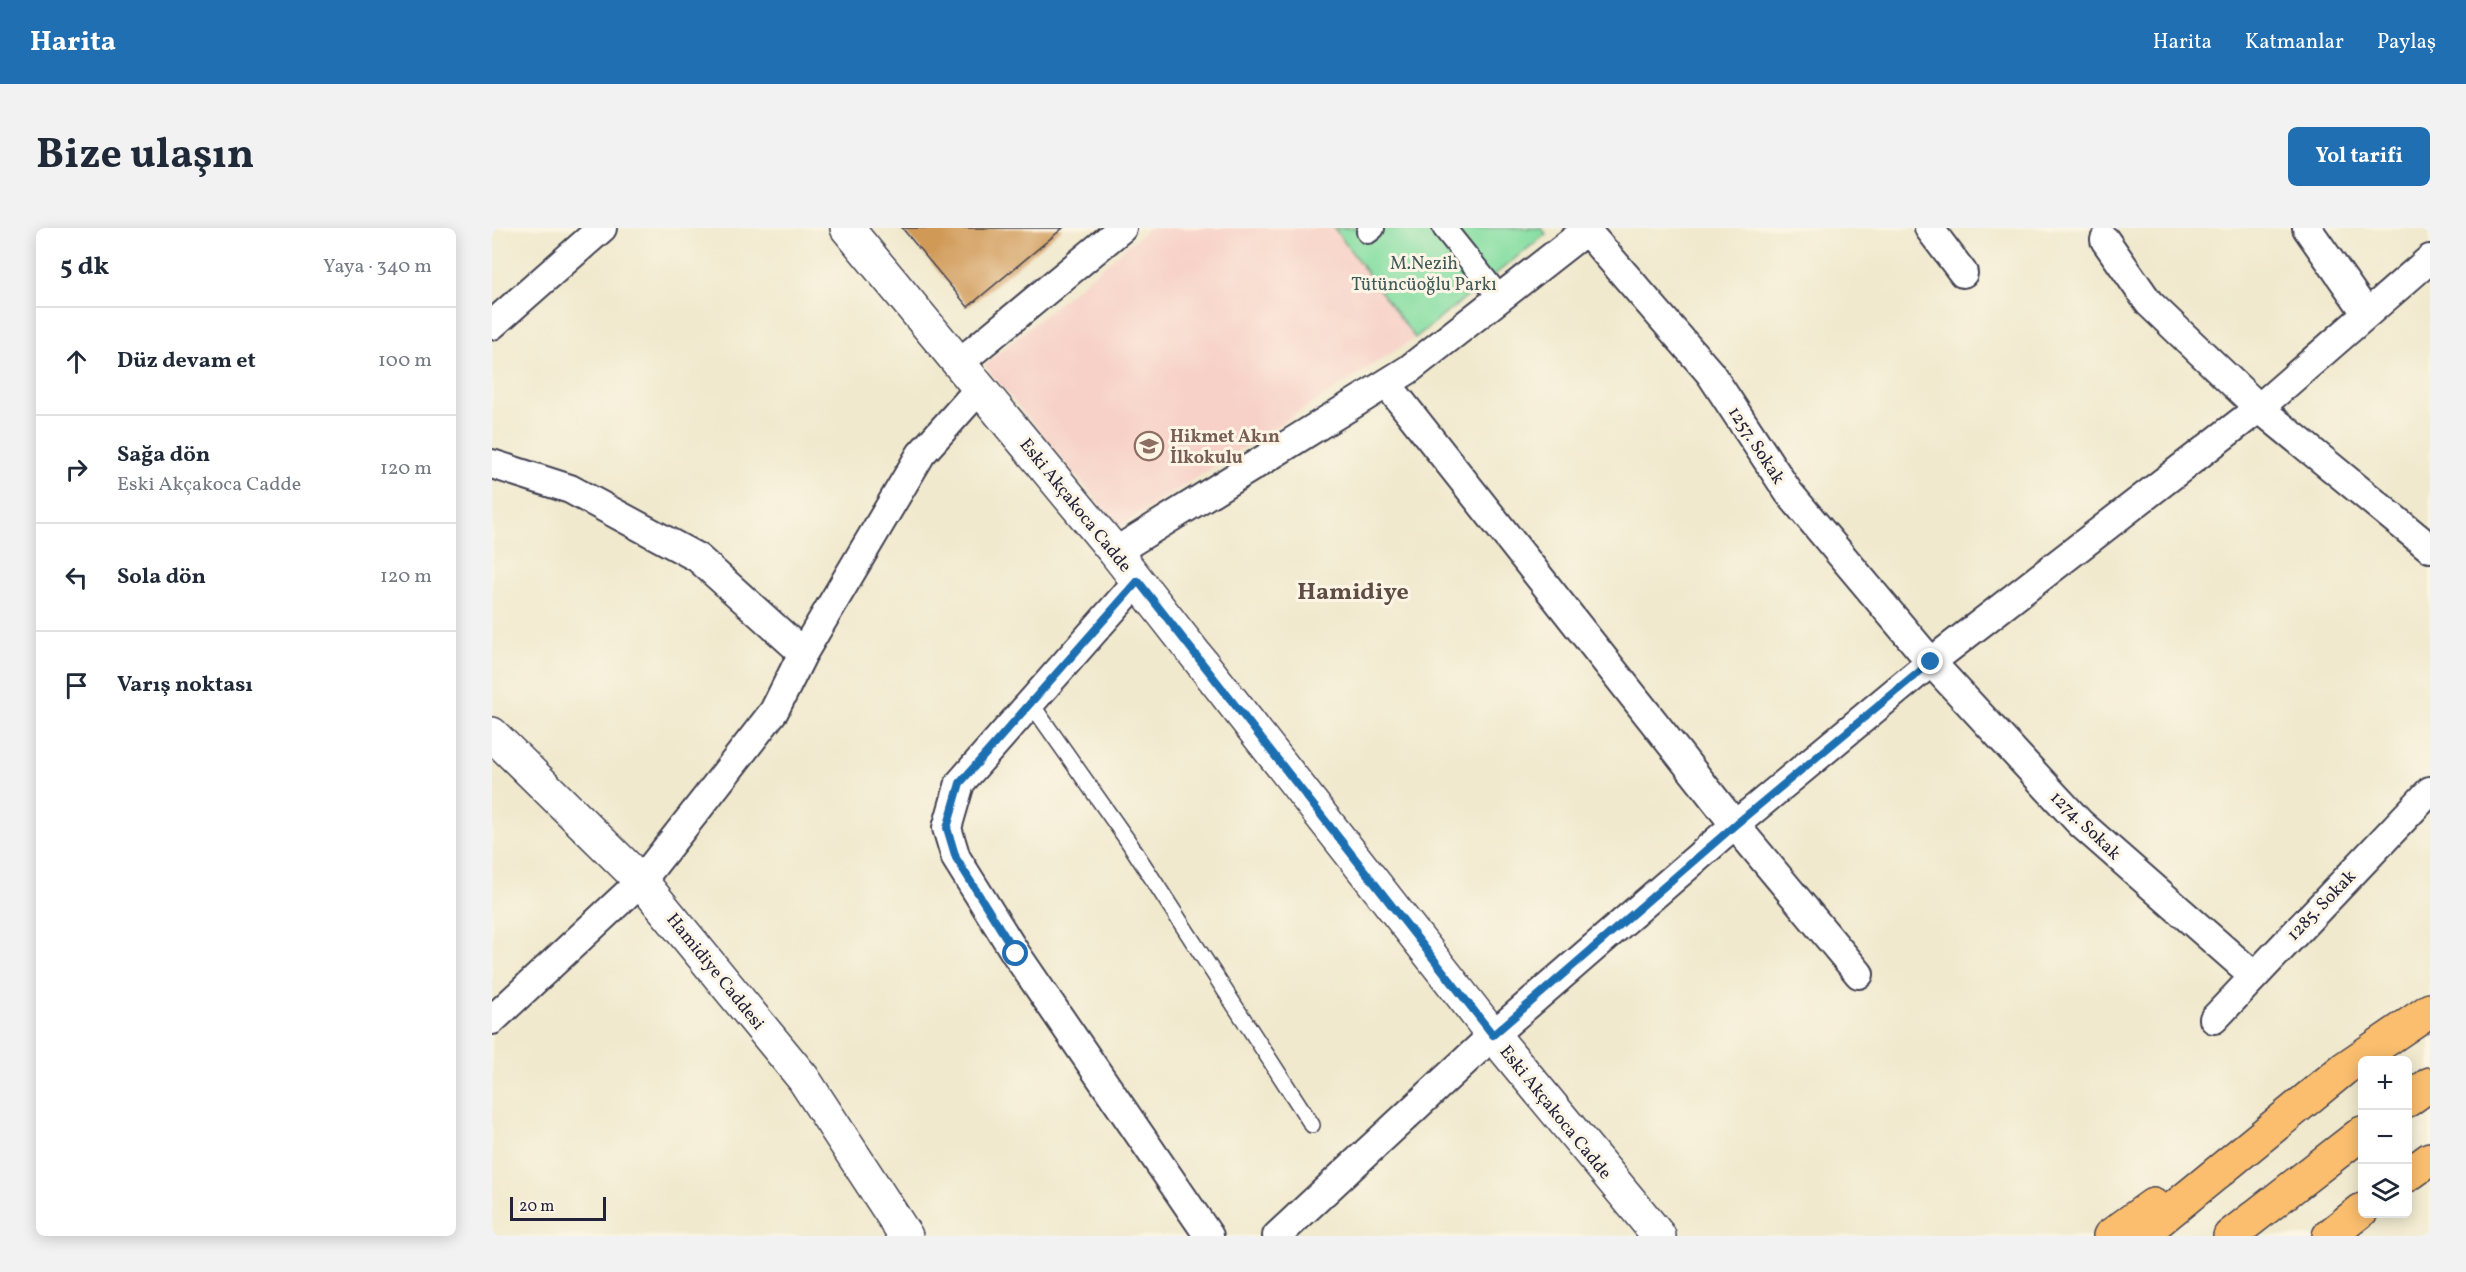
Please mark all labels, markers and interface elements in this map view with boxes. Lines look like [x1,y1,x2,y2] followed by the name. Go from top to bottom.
[30,23,116,62] text: Harita
[2153,28,2212,57] text: Harita
[2245,28,2344,57] text: Katmanlar
[2377,28,2436,57] text: Paylaş
[36,127,255,186] text: Bize ulaşın
[2288,127,2430,186] button: Yol tarifi
[60,249,109,285] text: 5 dk
[1351,252,1497,298] park label: M.Nezih Tütüncüoğlu Parkı
[323,253,432,281] text: Yaya · 340 m
[60,345,93,378] icon: ahead
[117,346,256,377] text: Düz devam et
[378,347,432,375] text: 100 m
[1721,402,1790,490] street label: 1257. Sokak
[1170,425,1280,471] place label: Hikmet Akın İlkokulu
[1133,430,1165,462] school or university icon: Hikmet Akın İlkokulu
[1013,434,1137,578] street label: Eski Akçakoca Cadde
[117,440,210,471] text: Sağa dön
[60,453,93,486] icon: right
[380,455,432,483] text: 120 m
[117,471,301,499] text: Eski Akçakoca Cadde
[60,561,93,594] icon: left
[117,562,206,593] text: Sola dön
[380,563,432,591] text: 120 m
[1297,576,1409,610] district label: Hamidiye
[1917,648,1943,674] route end
[60,669,93,702] icon: arrive
[117,670,253,701] text: Varış noktası
[2044,786,2126,866] street label: 1274. Sokak
[2282,865,2362,947] street label: 1285. Sokak
[660,908,770,1036] street label: Hamidiye Caddesi
[1002,940,1028,966] route start
[1493,1041,1617,1185] street label: Eski Akçakoca Cadde
[2358,1056,2412,1218] map controls
[2358,1056,2412,1110] button: +
[2358,1110,2412,1164] button: −
[2358,1164,2412,1218] button: layers
[510,1194,606,1222] scale bar
[519,1196,554,1218] text: 20 m

